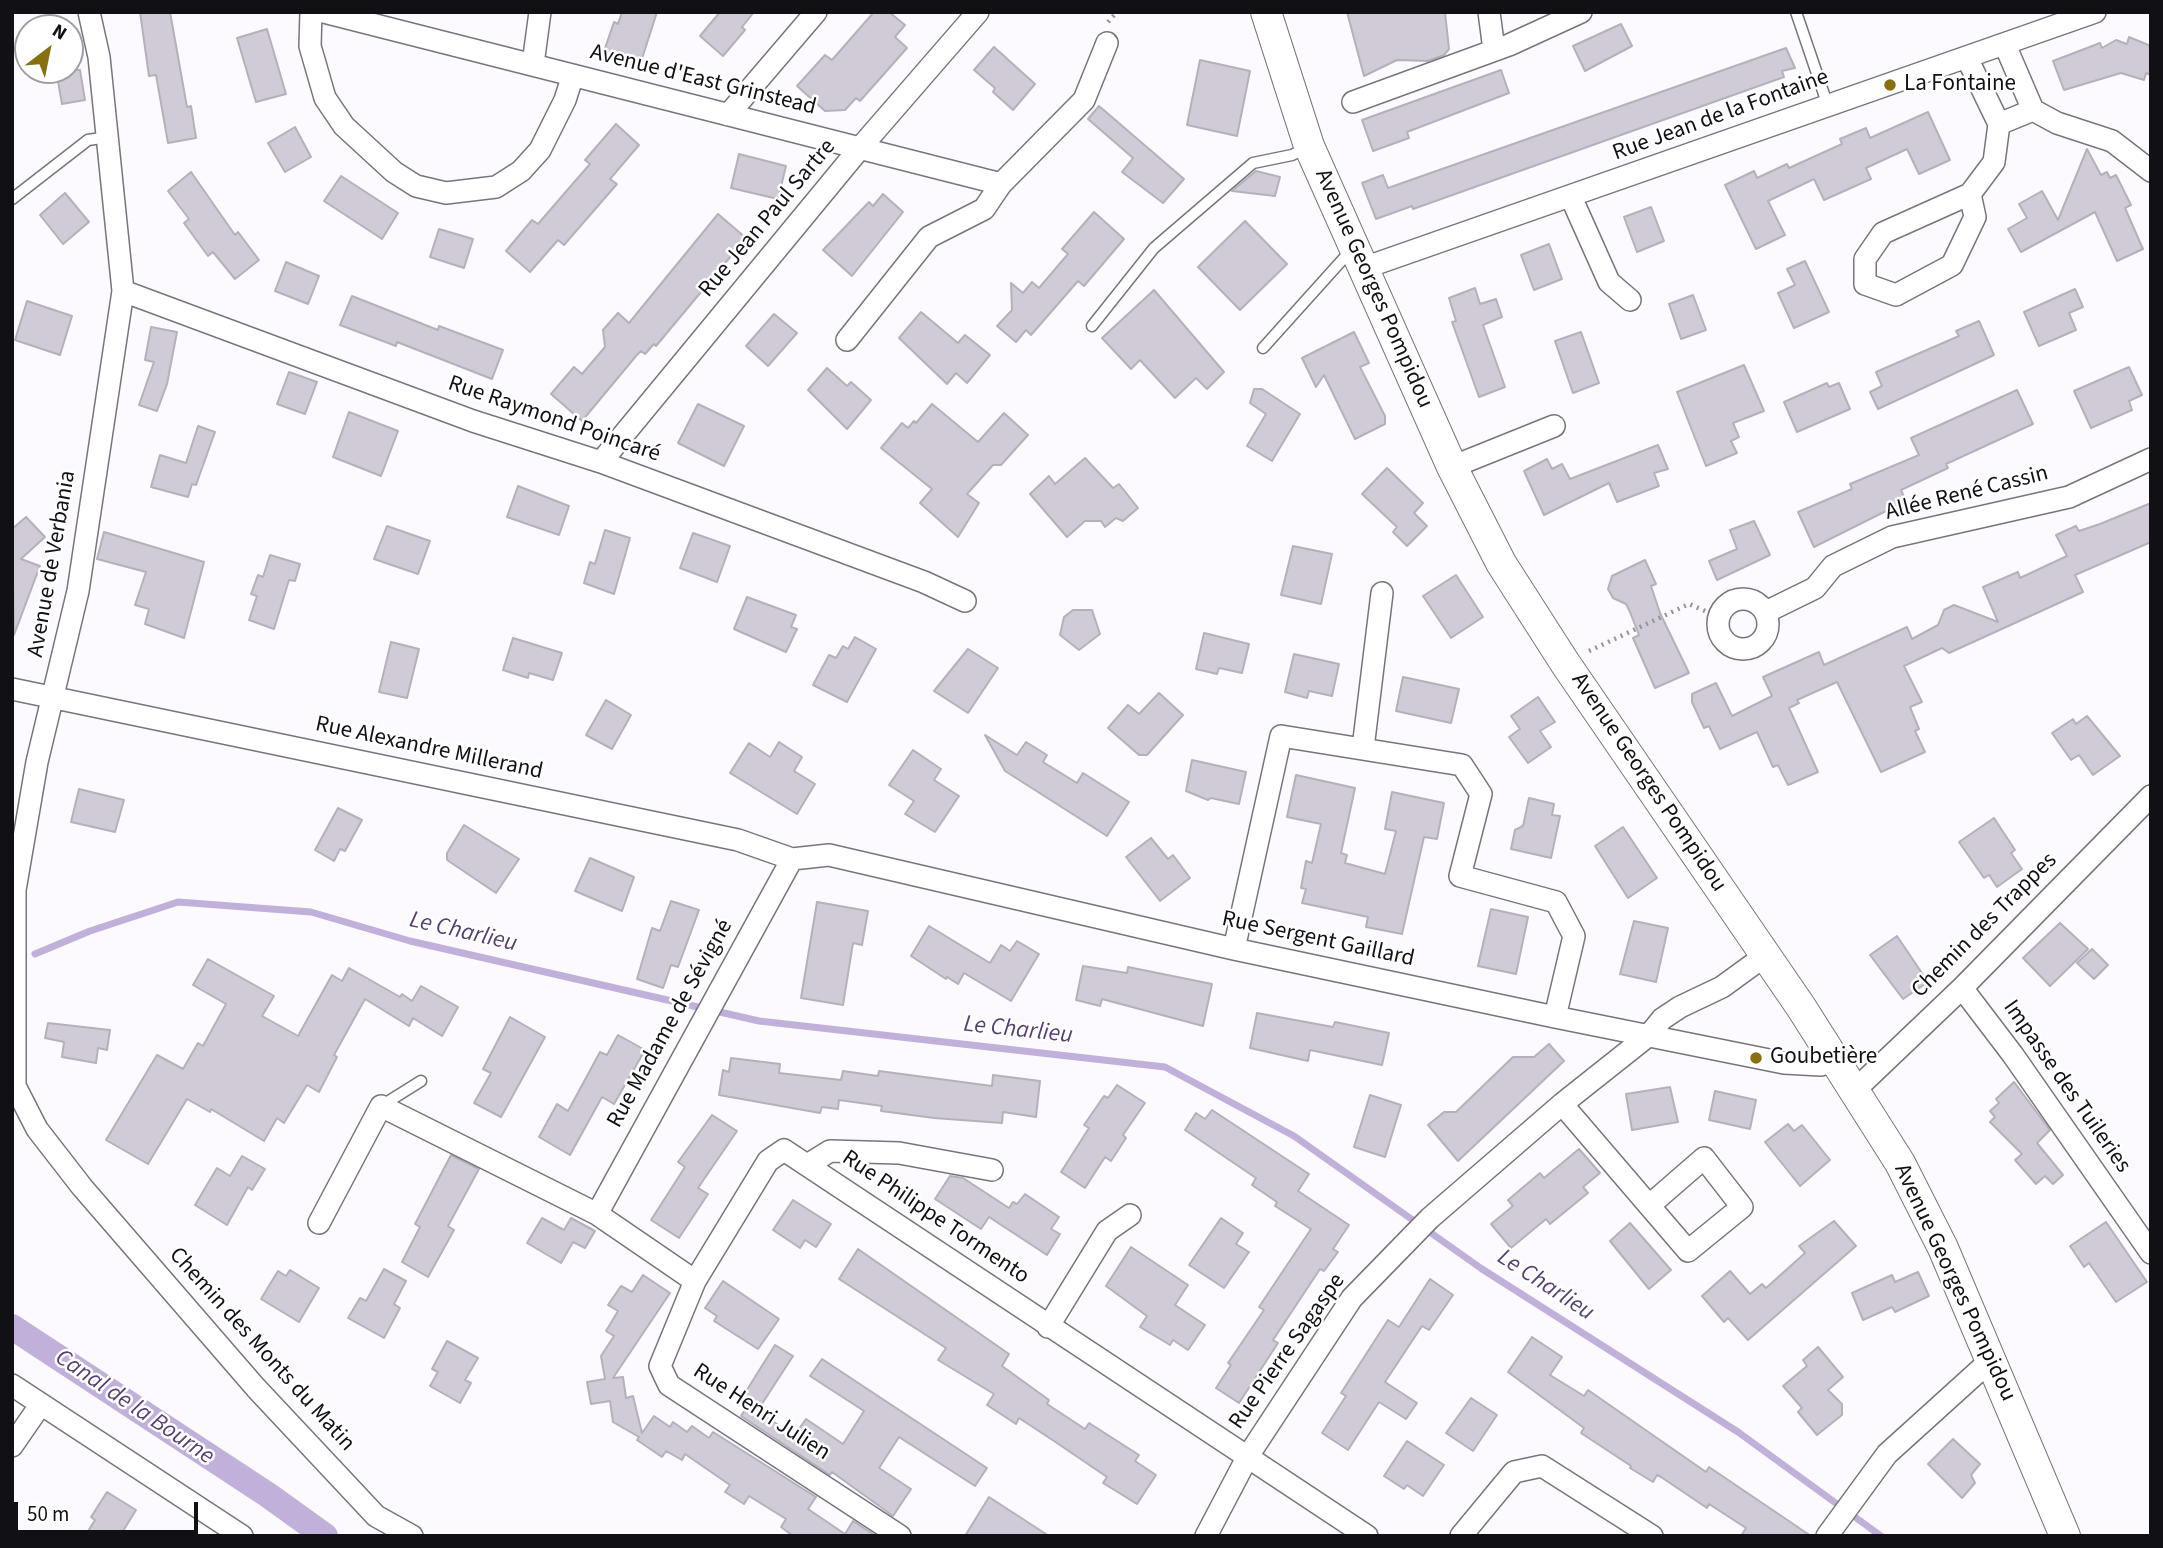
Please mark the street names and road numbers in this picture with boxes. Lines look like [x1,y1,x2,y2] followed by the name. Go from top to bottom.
[587,40,819,122] street label: Avenue d'East Grinstead
[1609,64,1833,168] street label: Rue Jean de la Fontaine
[694,134,842,304] street label: Rue Jean Paul Sartre
[1308,165,1438,413] street label: Avenue Georges Pompidou
[444,371,664,469] street label: Rue Raymond Poincaré
[1883,460,2051,528] street label: Allée René Cassin
[23,469,83,659] street label: Avenue de Verbania
[1564,668,1732,898] street label: Avenue Georges Pompidou
[313,711,545,787] street label: Rue Alexandre Millerand
[1907,848,2063,1004] street label: Chemin des Trappes
[1219,906,1417,974] street label: Rue Sergent Gaillard
[602,915,740,1133] street label: Rue Madame de Sévigné
[1996,995,2136,1179] street label: Impasse des Tuileries
[836,1145,1034,1291] street label: Rue Philippe Tormento
[1887,1160,2021,1406] street label: Avenue Georges Pompidou
[162,1242,360,1458] street label: Chemin des Monts du Matin
[1224,1269,1352,1435] street label: Rue Pierre Sagaspe
[687,1358,835,1468] street label: Rue Henri Julien

